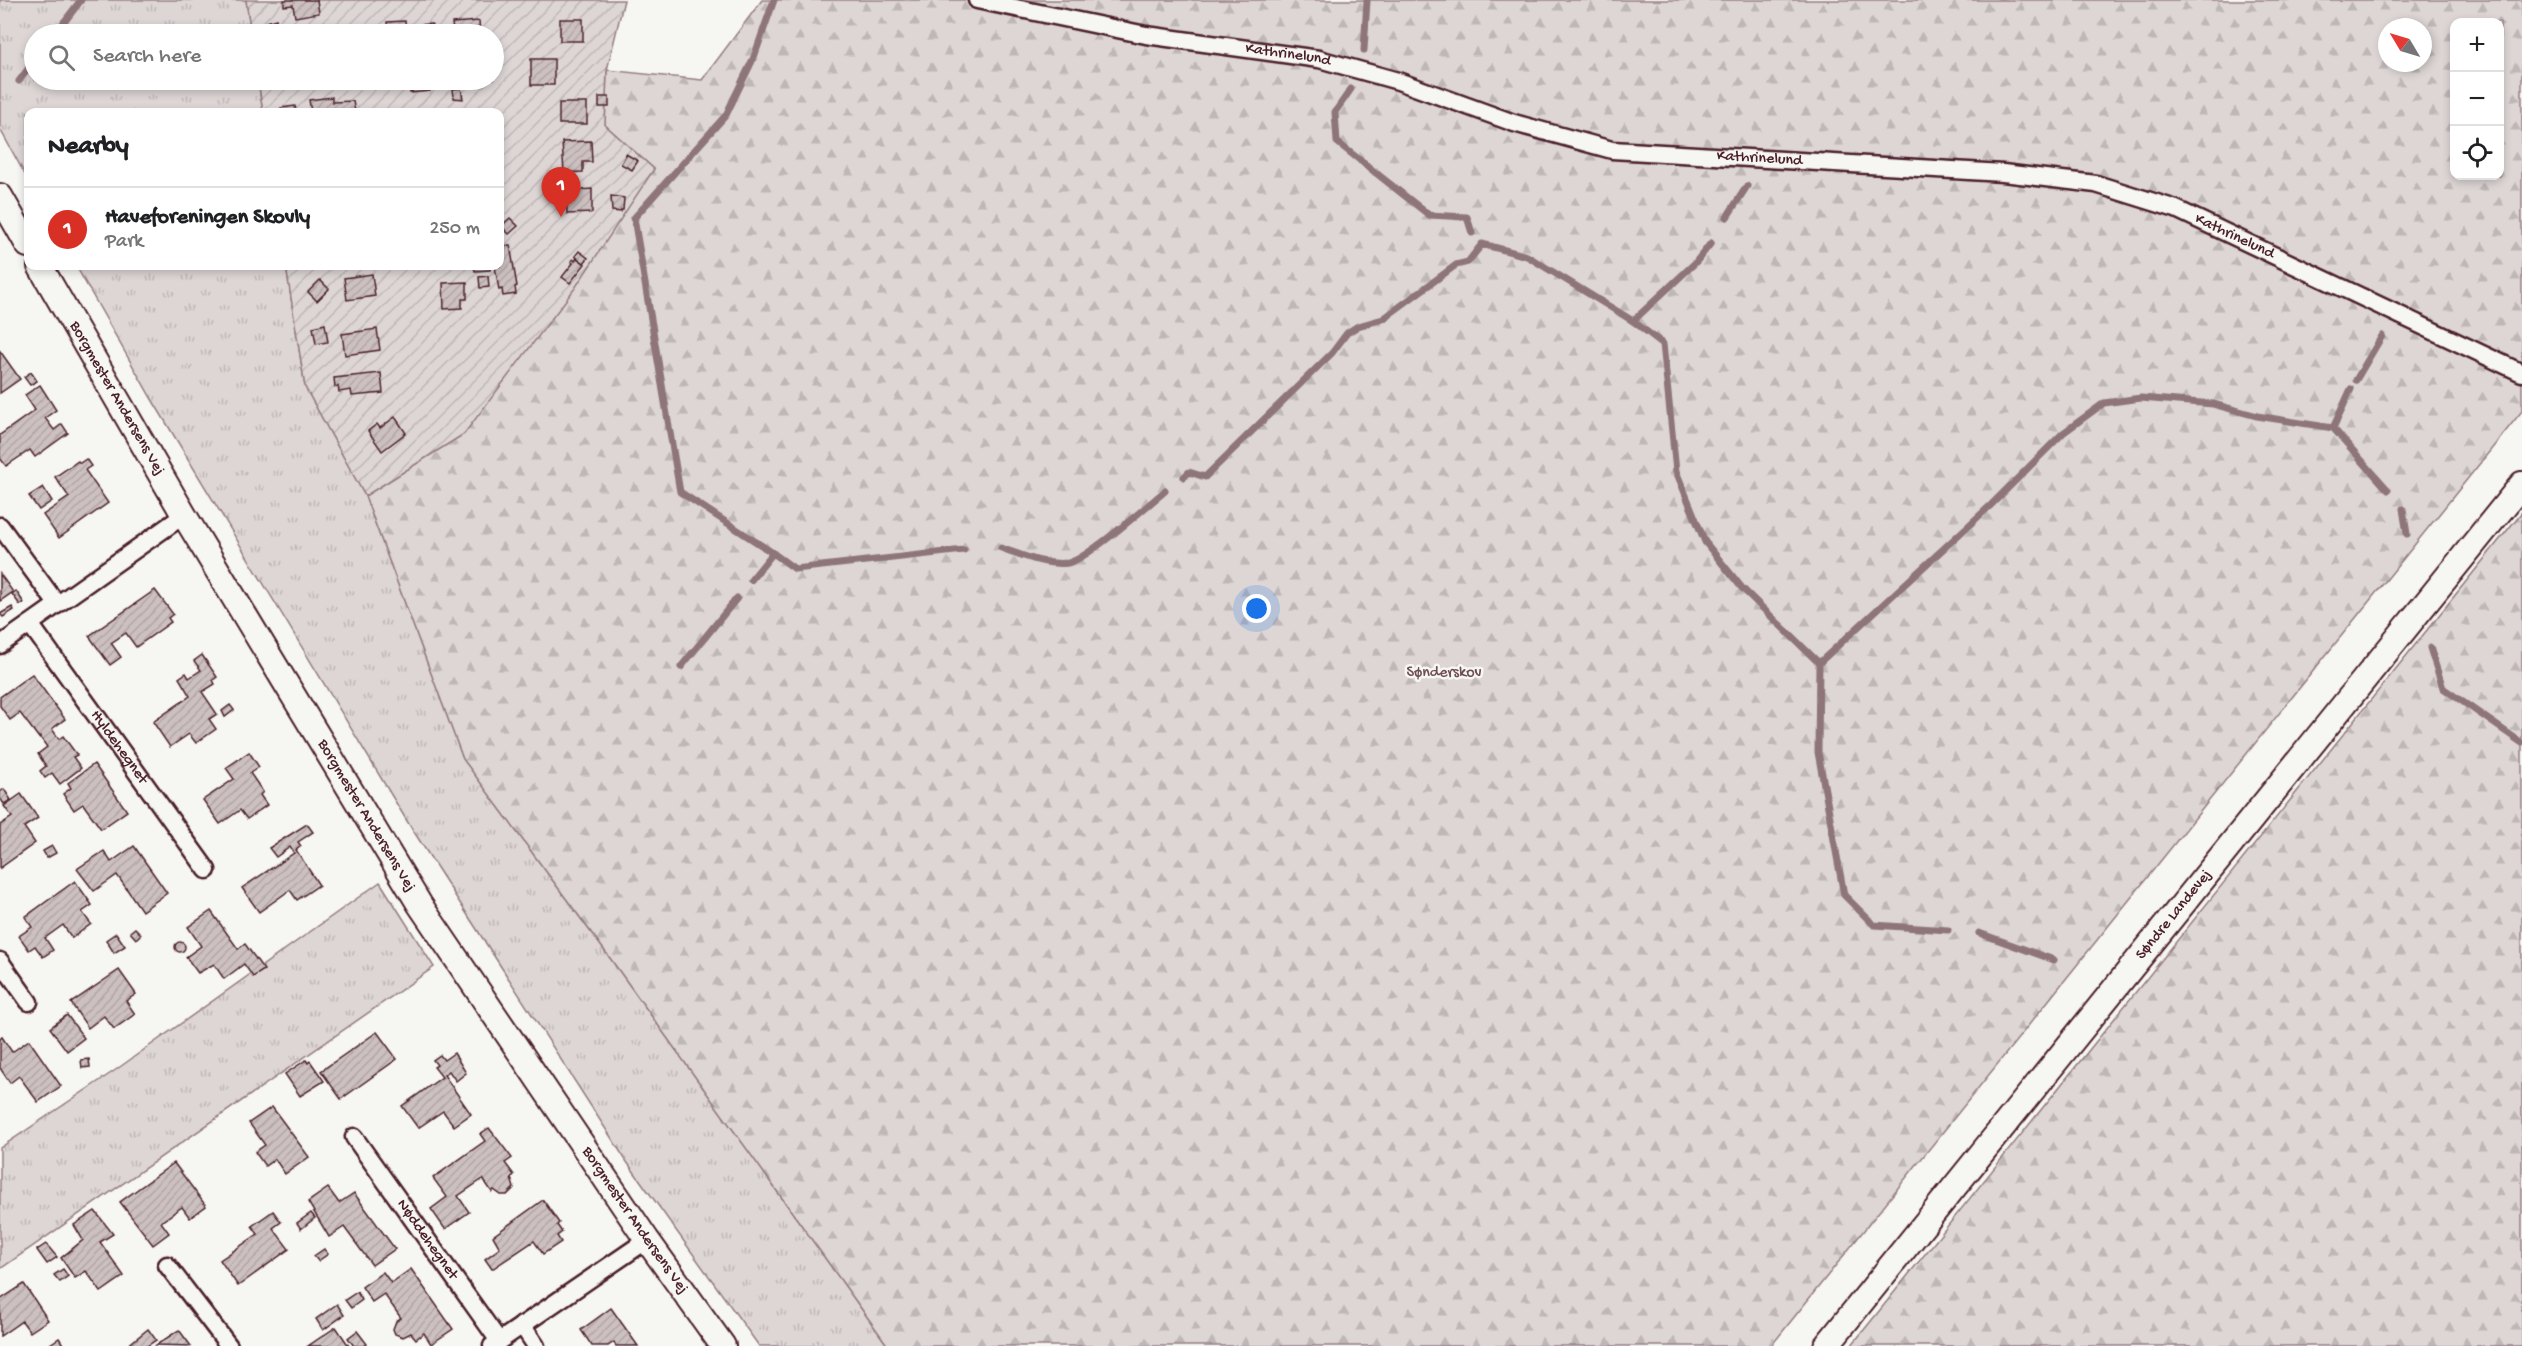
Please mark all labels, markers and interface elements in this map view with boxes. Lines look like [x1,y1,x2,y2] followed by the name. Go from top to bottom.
[2378,18,2432,72] north arrow
[2450,18,2504,180] map controls
[2450,18,2504,72] button: +
[24,24,504,90] search box
[1244,39,1334,72] street label: Kathrinelund
[45,41,78,74] icon: search
[93,44,201,70] text: Search here
[2450,72,2504,126] button: −
[2450,126,2504,180] button: locate
[48,132,129,163] text: Nearby
[1716,147,1805,171] street label: Kathrinelund
[542,168,580,217] pin: 1
[105,205,310,231] text: Haveforeningen Skovly
[2191,210,2279,264] street label: Kathrinelund
[63,218,72,241] text: 1
[429,218,480,241] text: 250 m
[105,231,143,254] text: Park
[64,317,169,479] street label: Borgmester Andersens Vej
[1242,594,1271,623] your location
[1406,664,1482,683] park label: Sønderskov
[86,707,153,789] street label: Hyldehegnet
[312,735,419,895] street label: Borgmester Andersens Vej
[2132,866,2216,964] street label: Søndre Landevej
[577,1142,692,1298] street label: Borgmester Andersens Vej
[392,1196,463,1285] street label: Nøddehegnet

